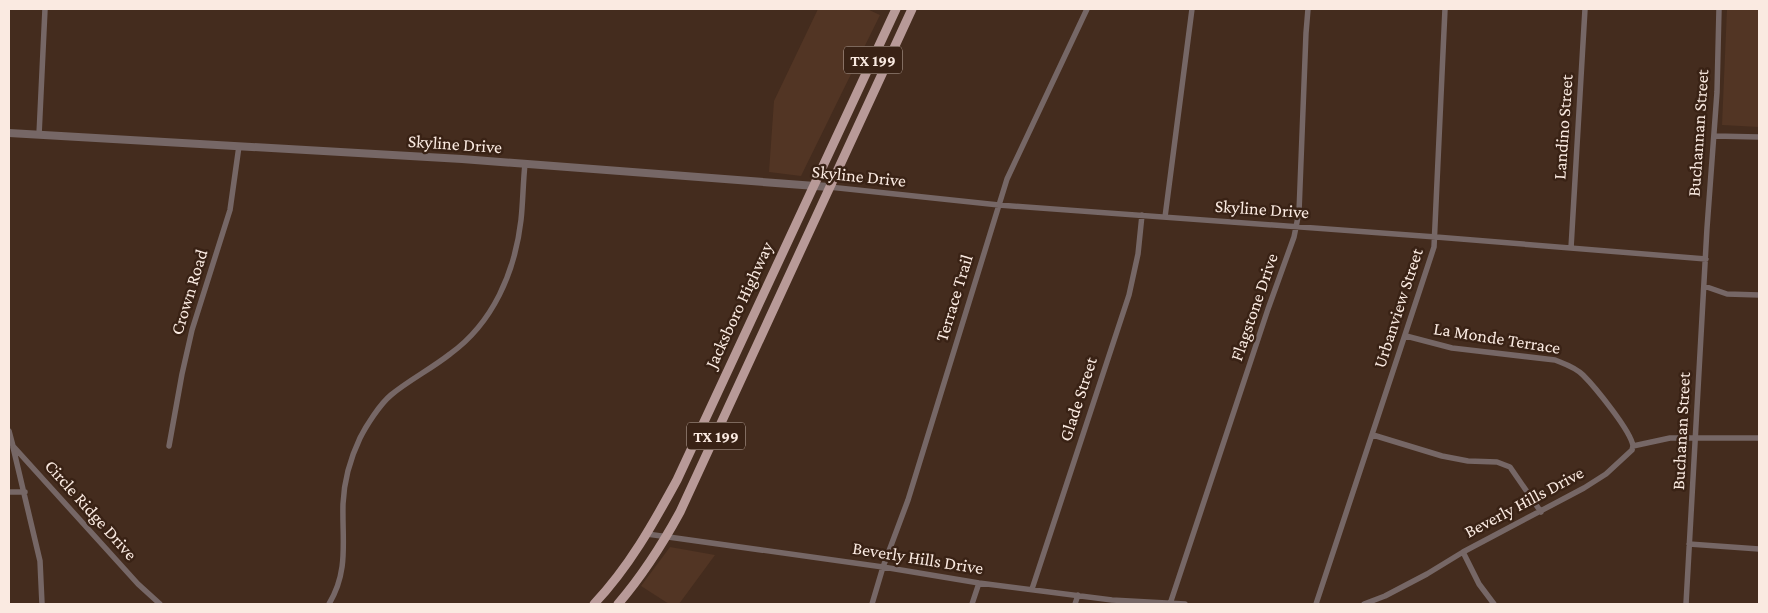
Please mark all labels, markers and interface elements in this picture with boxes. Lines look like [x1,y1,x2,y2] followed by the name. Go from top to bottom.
[844,46,902,74] road number: TX 199
[1684,68,1713,197] street label: Buchannan Street
[1549,73,1577,180] street label: Landino Street
[407,131,503,157] street label: Skyline Drive
[811,161,907,191] street label: Skyline Drive
[1214,196,1310,222] street label: Skyline Drive
[700,238,777,373] street label: Jacksboro Highway
[1369,245,1427,370] street label: Urbanview Street
[167,246,212,337] street label: Crown Road
[1226,250,1282,363] street label: Flagstone Drive
[931,252,977,344] street label: Terrace Trail
[1432,318,1562,358] street label: La Monde Terrace
[1055,353,1101,444] street label: Glade Street
[1668,371,1694,490] street label: Buchanan Street
[687,422,745,450] road number: TX 199
[41,456,141,564] street label: Circle Ridge Drive
[1461,462,1587,542] street label: Beverly Hills Drive
[851,538,985,578] street label: Beverly Hills Drive

